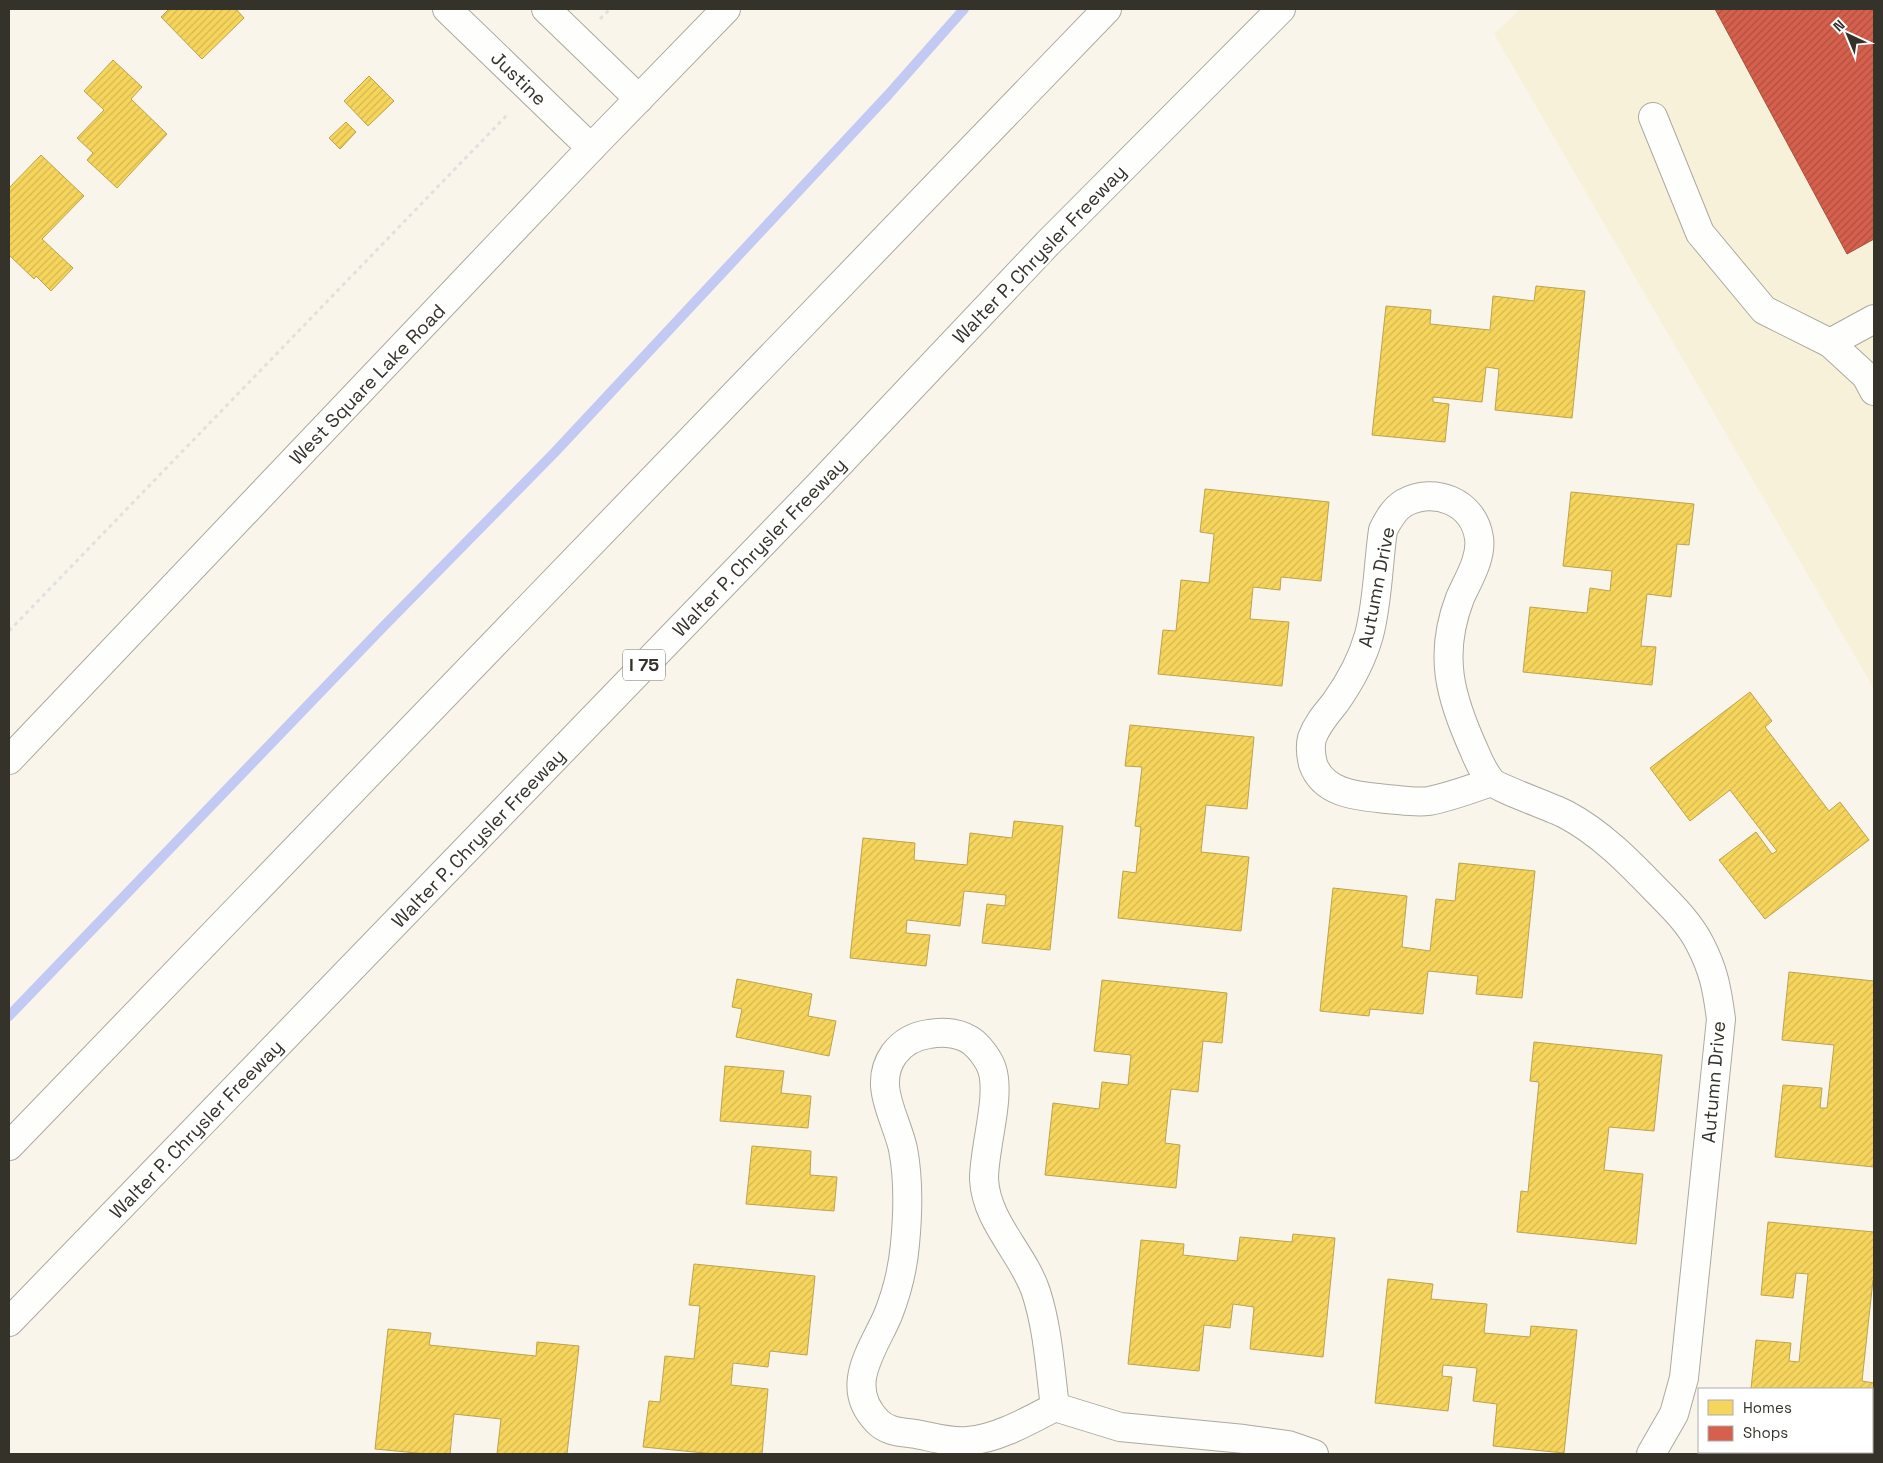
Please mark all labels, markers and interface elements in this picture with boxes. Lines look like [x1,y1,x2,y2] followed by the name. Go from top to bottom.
[1823,10,1873,60] north arrow
[1829,16,1849,35] text: N
[485,46,552,111] street label: Justine
[947,160,1132,349] street label: Walter P. Chrysler Freeway
[284,299,451,470] street label: West Square Lake Road
[667,453,852,642] street label: Walter P. Chrysler Freeway
[1353,525,1400,650] street label: Autumn Drive
[623,650,665,680] road number: I 75
[386,744,571,933] street label: Walter P. Chrysler Freeway
[1696,1020,1731,1144] street label: Autumn Drive
[104,1035,289,1224] street label: Walter P. Chrysler Freeway
[1698,1388,1873,1453] legend
[1743,1398,1792,1417] text: Homes
[1743,1423,1788,1442] text: Shops

